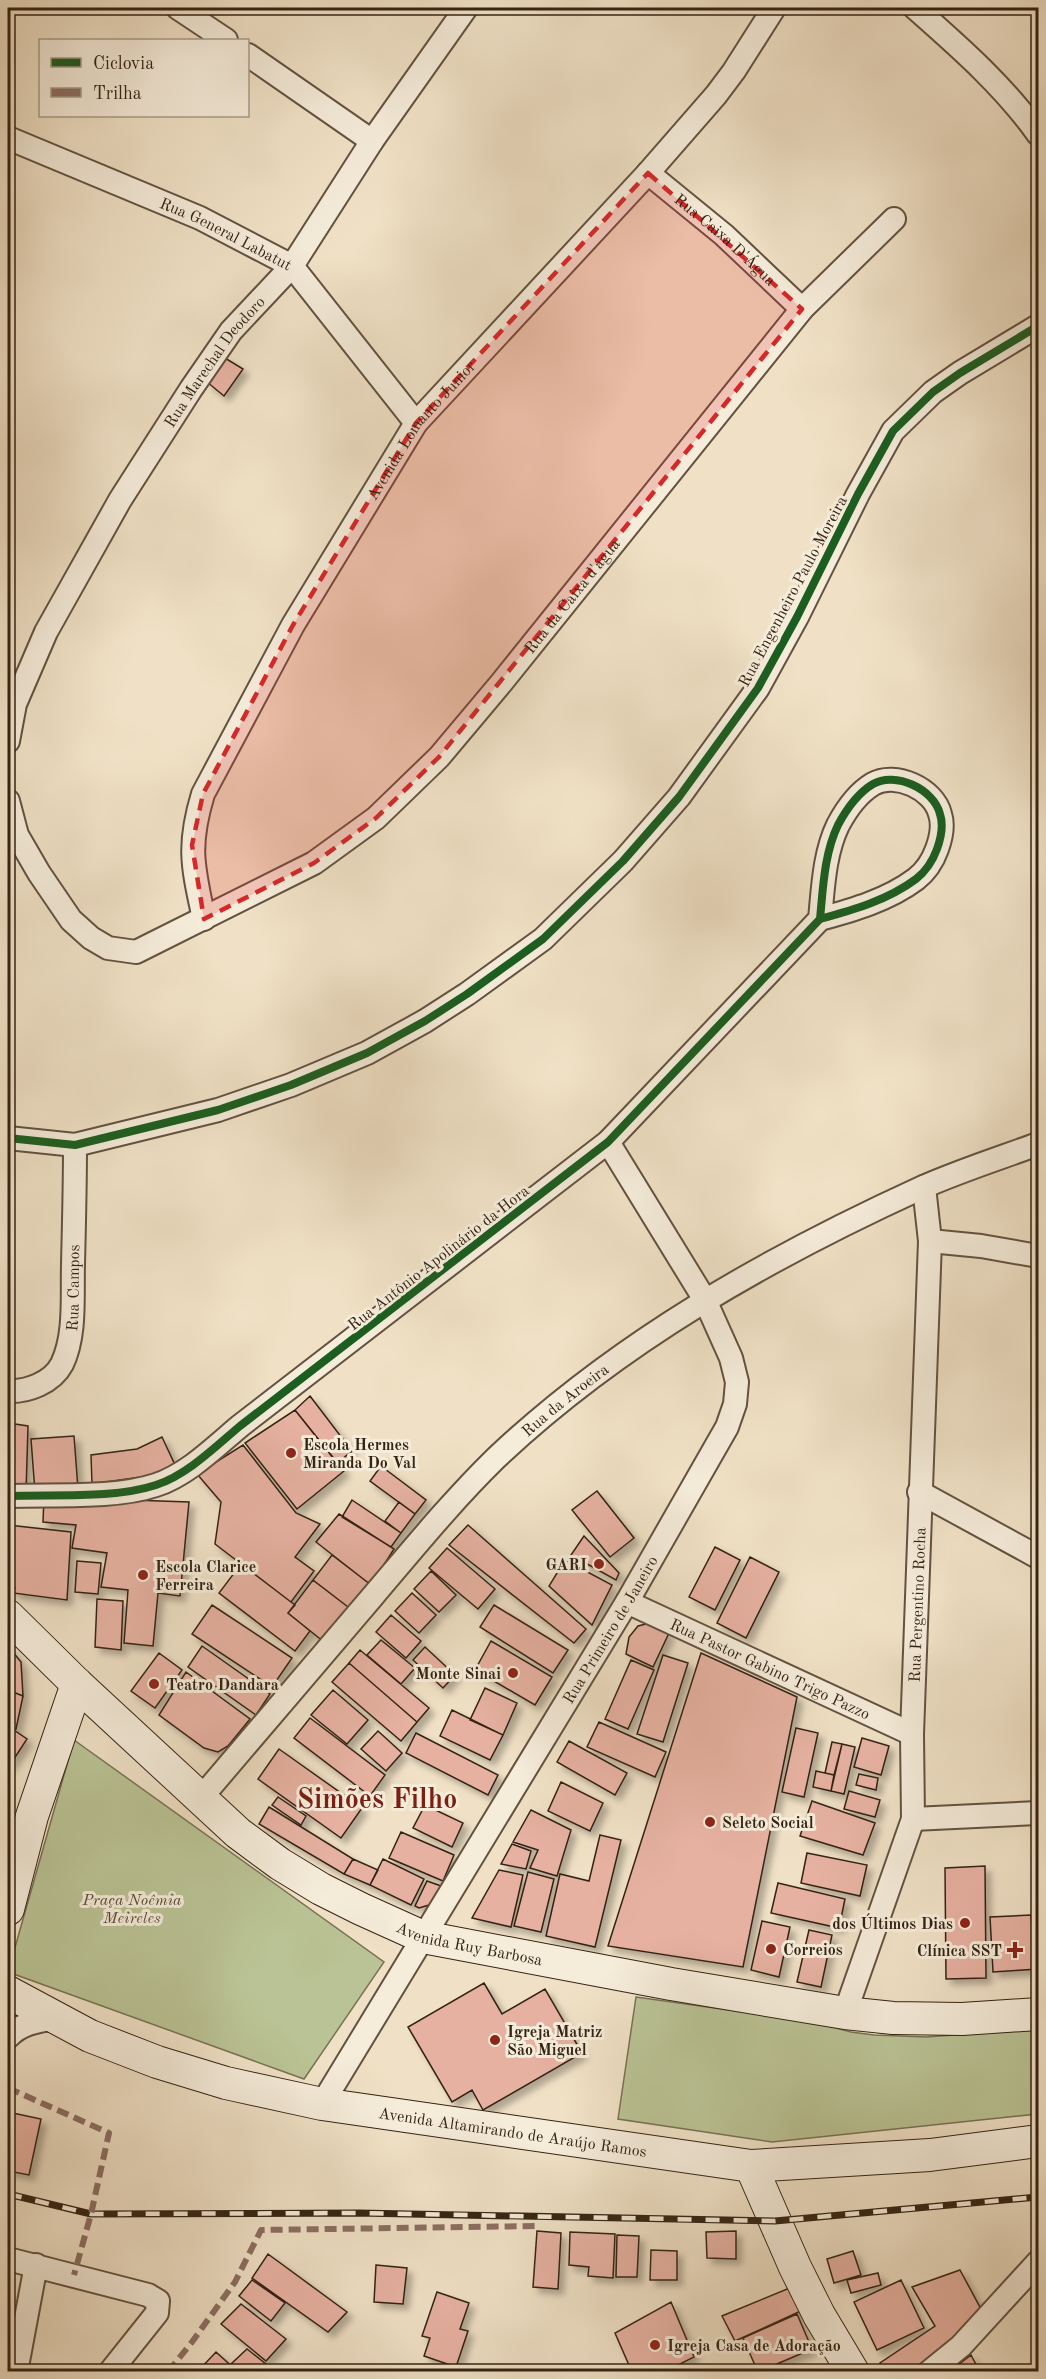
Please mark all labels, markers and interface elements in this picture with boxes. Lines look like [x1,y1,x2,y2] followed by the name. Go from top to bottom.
[39,39,249,117] legend
[93,55,154,73] text: Ciclovia
[93,85,142,103] text: Trilha
[670,192,778,290] street label: Rua Caixa D'Água
[157,196,294,274] street label: Rua General Labatut
[163,294,269,431] street label: Rua Marechal Deodoro
[365,358,480,504] street label: Avenida Lomanto Junior
[737,494,851,690] street label: Rua Engenheiro Paulo Moreira
[522,536,624,657] street label: Rua da Caixa d'água
[346,1183,533,1334] street label: Rua Antônio Apolinário da Hora
[65,1244,83,1332] street label: Rua Campos
[520,1362,612,1440] street label: Rua da Aroeira
[303,1438,416,1472] place label: Escola Hermes Miranda Do Val
[284,1446,298,1460] marker: Escola Hermes Miranda Do Val
[908,1527,930,1683] street label: Rua Pergentino Rocha
[561,1554,662,1707] street label: Rua Primeiro de Janeiro
[592,1557,606,1571] marker: GARI
[546,1558,587,1574] place label: GARI
[155,1560,256,1594] place label: Escola Clarice Ferreira
[136,1568,150,1582] marker: Escola Clarice Ferreira
[667,1617,872,1723] street label: Rua Pastor Gabino Trigo Pazzo
[506,1666,520,1680] marker: Monte Sinai
[416,1667,501,1683] place label: Monte Sinai
[147,1677,161,1691] marker: Teatro Dandara
[166,1678,279,1694] place label: Teatro Dandara
[297,1787,457,1815] district label: Simões Filho
[703,1815,717,1829] marker: Seleto Social
[722,1816,814,1832] place label: Seleto Social
[81,1893,182,1927] park label: Praça Noêmia Meireles
[832,1913,953,1933] place label: dos Últimos Dias
[958,1916,972,1930] marker: dos Últimos Dias
[393,1920,544,1969] street label: Avenida Ruy Barbosa
[1006,1941,1024,1959] marker: Clínica SST
[764,1942,778,1956] marker: Correios
[783,1943,843,1959] place label: Correios
[917,1944,1002,1960] place label: Clínica SST
[507,2025,602,2059] place label: Igreja Matriz São Miguel
[488,2033,502,2047] marker: Igreja Matriz São Miguel
[377,2106,648,2161] street label: Avenida Altamirando de Araújo Ramos
[648,2338,662,2352] marker: Igreja Casa de Adoração
[667,2339,841,2355] place label: Igreja Casa de Adoração

